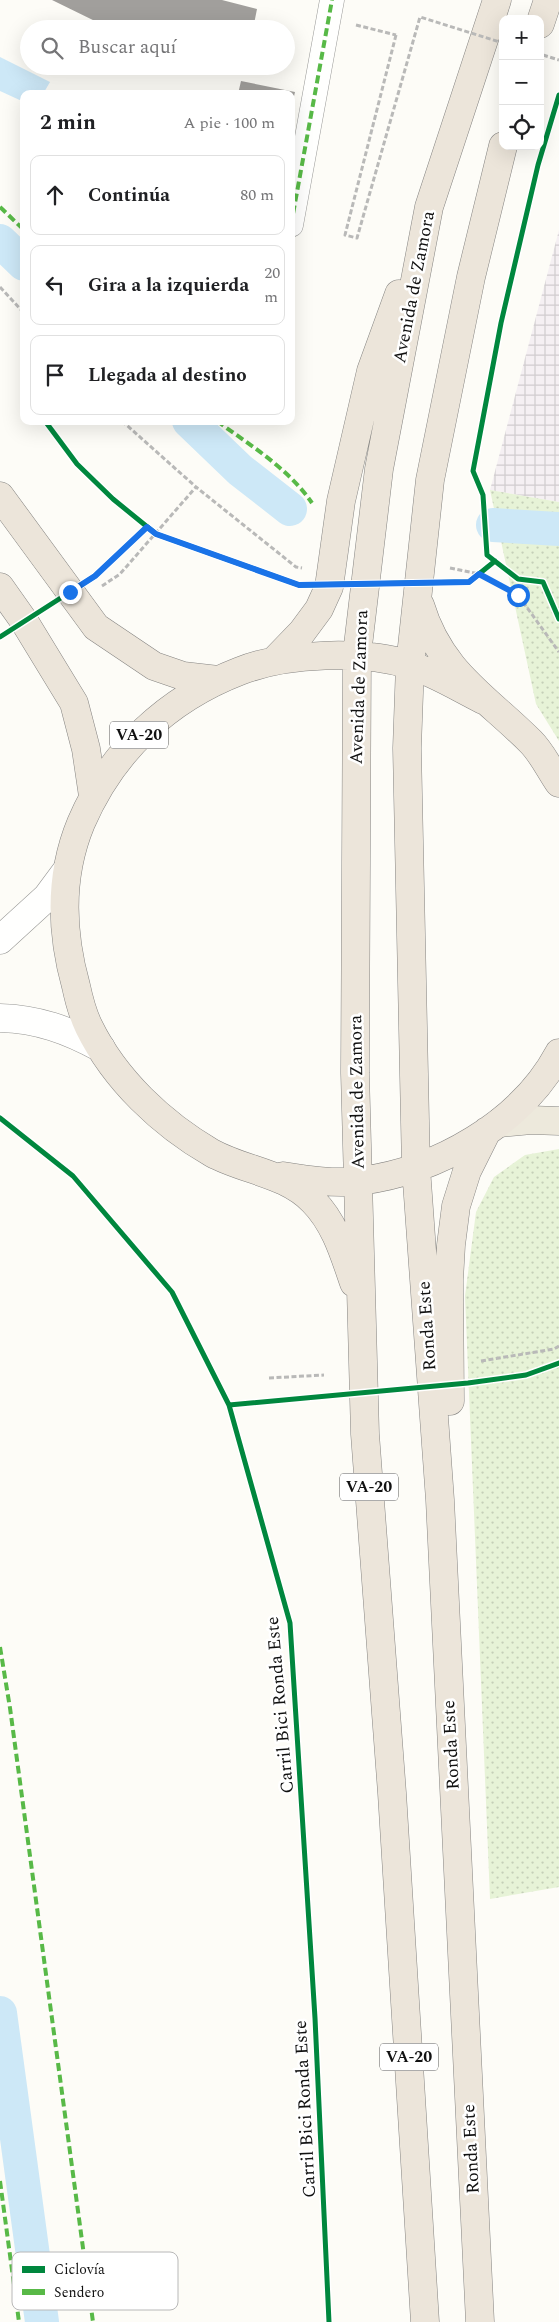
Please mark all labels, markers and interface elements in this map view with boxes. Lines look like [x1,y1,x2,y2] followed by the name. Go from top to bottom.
[499,15,544,150] map controls
[499,15,544,60] button: +
[20,20,295,75] search box
[78,33,177,62] text: Buscar aquí
[38,34,66,62] icon: search
[499,60,544,105] button: −
[499,105,544,150] button: locate
[40,107,96,139] text: 2 min
[183,111,275,135] text: A pie · 100 m
[41,181,69,209] icon: ahead
[88,181,170,210] text: Continúa
[240,183,274,207] text: 80 m
[386,208,442,365] street label: Avenida de Zamora
[264,261,280,309] text: 20 m
[41,271,69,299] icon: left
[88,271,249,300] text: Gira a la izquierda
[41,361,69,389] icon: arrive
[88,361,247,390] text: Llegada al destino
[59,581,82,604] route end
[507,584,530,607] route start
[343,609,375,765] street label: Avenida de Zamora
[110,722,168,748] road number: VA-20
[342,1014,372,1170] street label: Avenida de Zamora
[410,1280,444,1372] street label: Ronda Este
[340,1474,398,1500] road number: VA-20
[259,1615,301,1795] street label: Carril Bici Ronda Este
[435,1699,467,1791] street label: Ronda Este
[287,2020,323,2198] street label: Carril Bici Ronda Este
[380,2044,438,2070] road number: VA-20
[455,2103,487,2195] street label: Ronda Este
[12,2252,178,2310] legend
[54,2259,105,2280] text: Ciclovía
[54,2282,104,2303] text: Sendero

